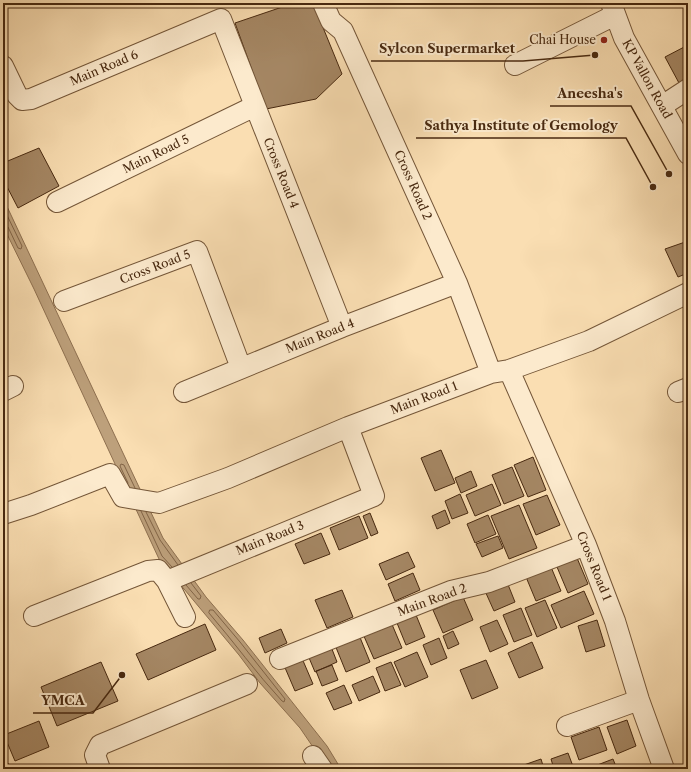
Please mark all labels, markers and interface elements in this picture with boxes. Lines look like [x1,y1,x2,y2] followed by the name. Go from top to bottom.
[529,32,596,47] place label: Chai House
[599,35,609,45] marker: Chai House
[371,36,523,61] callout: Sylcon Supermarket
[619,36,676,122] street label: KP Vallon Road
[379,40,516,56] text: Sylcon Supermarket
[67,46,140,89] street label: Main Road 6
[550,81,631,106] callout: Aneesha's
[556,85,623,101] text: Aneesha's
[416,113,626,138] callout: Sathya Institute of Gemology
[424,117,619,133] text: Sathya Institute of Gemology
[120,131,191,176] street label: Main Road 5
[260,135,302,210] street label: Cross Road 4
[391,148,436,222] street label: Cross Road 2
[117,246,192,287] street label: Cross Road 5
[283,315,356,356] street label: Main Road 4
[388,378,459,417] street label: Main Road 1
[234,517,306,558] street label: Main Road 3
[574,529,615,603] street label: Cross Road 1
[395,580,469,619] street label: Main Road 2
[33,688,93,713] callout: YMCA
[40,692,86,708] text: YMCA

